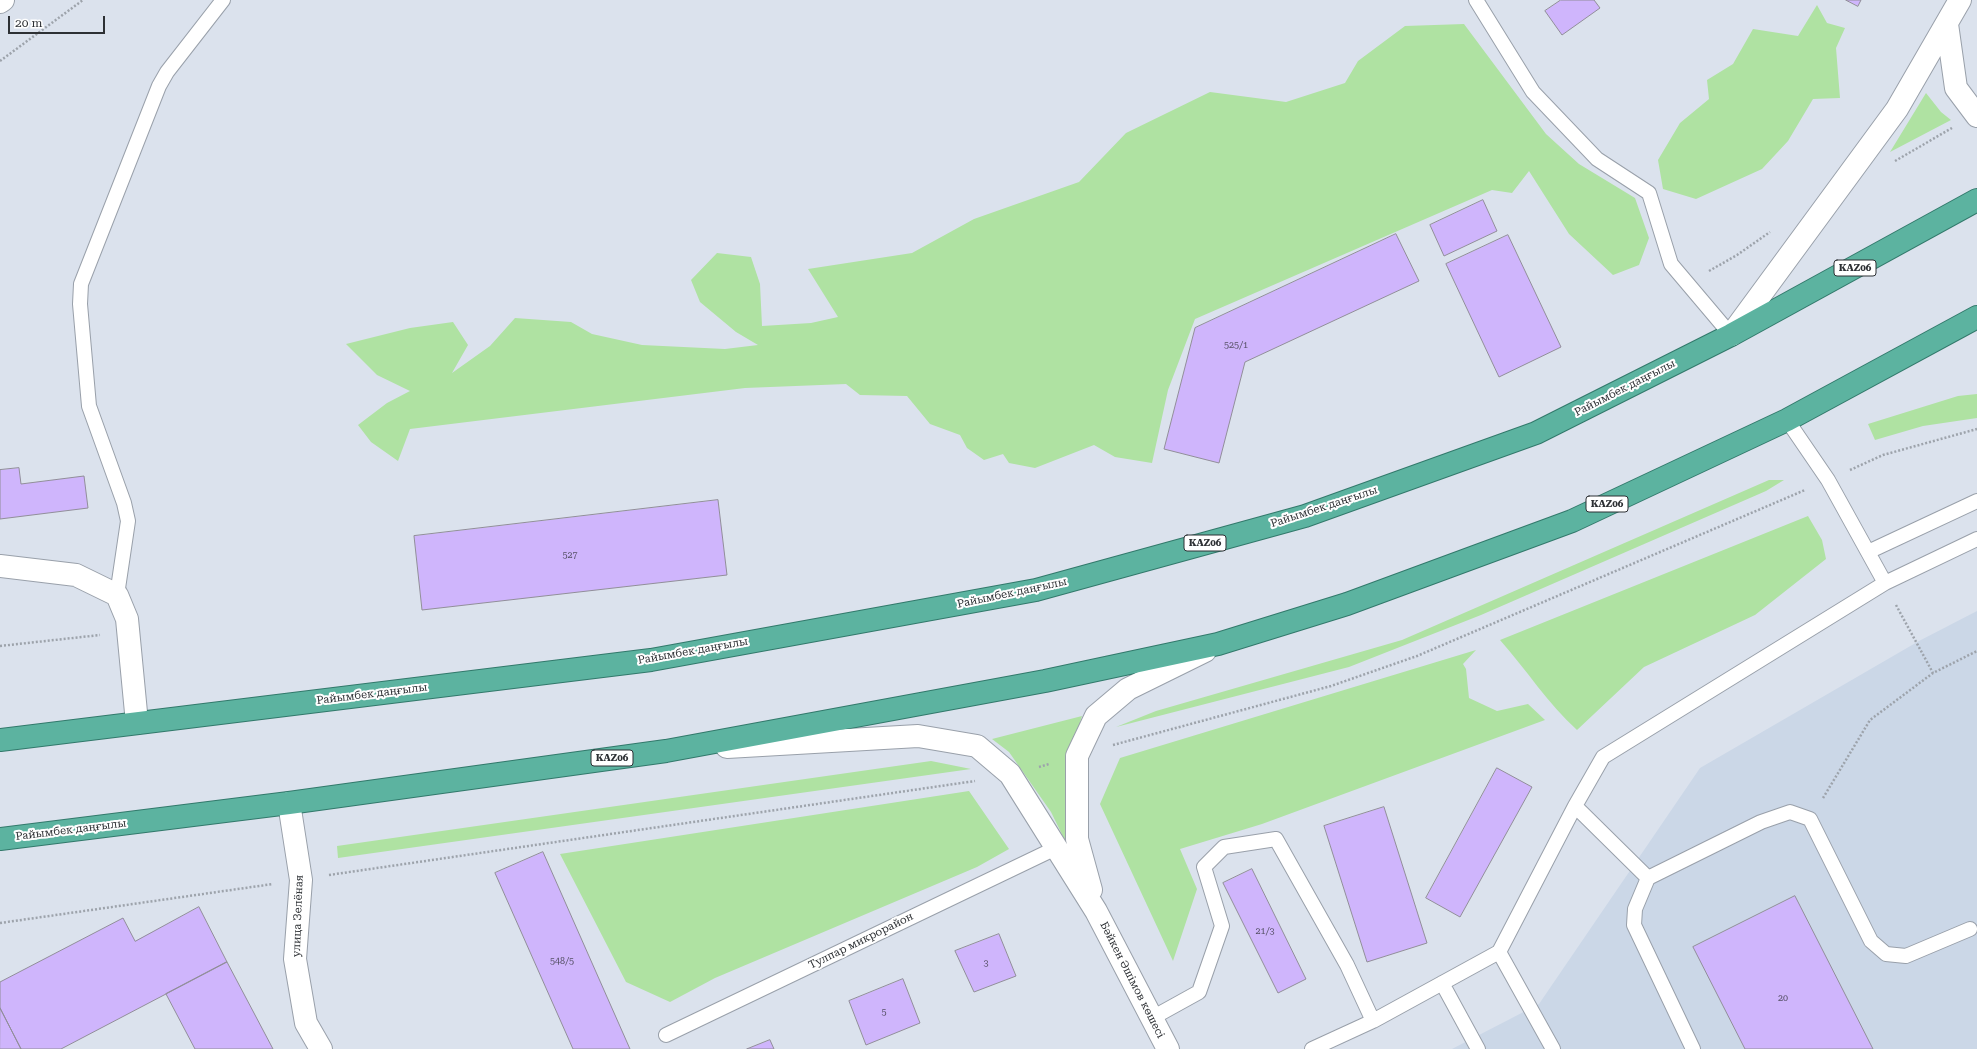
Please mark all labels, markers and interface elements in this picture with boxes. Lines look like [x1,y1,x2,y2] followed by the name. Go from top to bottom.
[10,8,107,34] scale bar
[15,16,42,30] text: 20 m
[1834,260,1876,276] road number: KАZ06
[1224,340,1248,350] house number: 525/1
[1572,357,1678,419] street label: Райымбек даңғылы
[1269,483,1379,531] street label: Райымбек даңғылы
[1586,496,1628,512] road number: KАZ06
[1184,535,1226,551] road number: KАZ06
[562,550,578,560] house number: 527
[956,575,1068,611] street label: Райымбек даңғылы
[637,635,749,667] street label: Райымбек даңғылы
[316,681,428,707] street label: Райымбек даңғылы
[591,750,633,766] road number: KАZ06
[15,817,127,843] street label: Райымбек даңғылы
[290,875,306,957] street label: улица Зелёная
[806,910,916,972] street label: Тулпар микрорайон
[1097,920,1167,1040] street label: Бәйкен Әшімов көшесі
[1256,926,1274,936] house number: 21/3
[550,956,574,966] house number: 548/5
[983,958,989,968] house number: 3
[1778,993,1788,1003] house number: 20
[881,1007,887,1017] house number: 5

